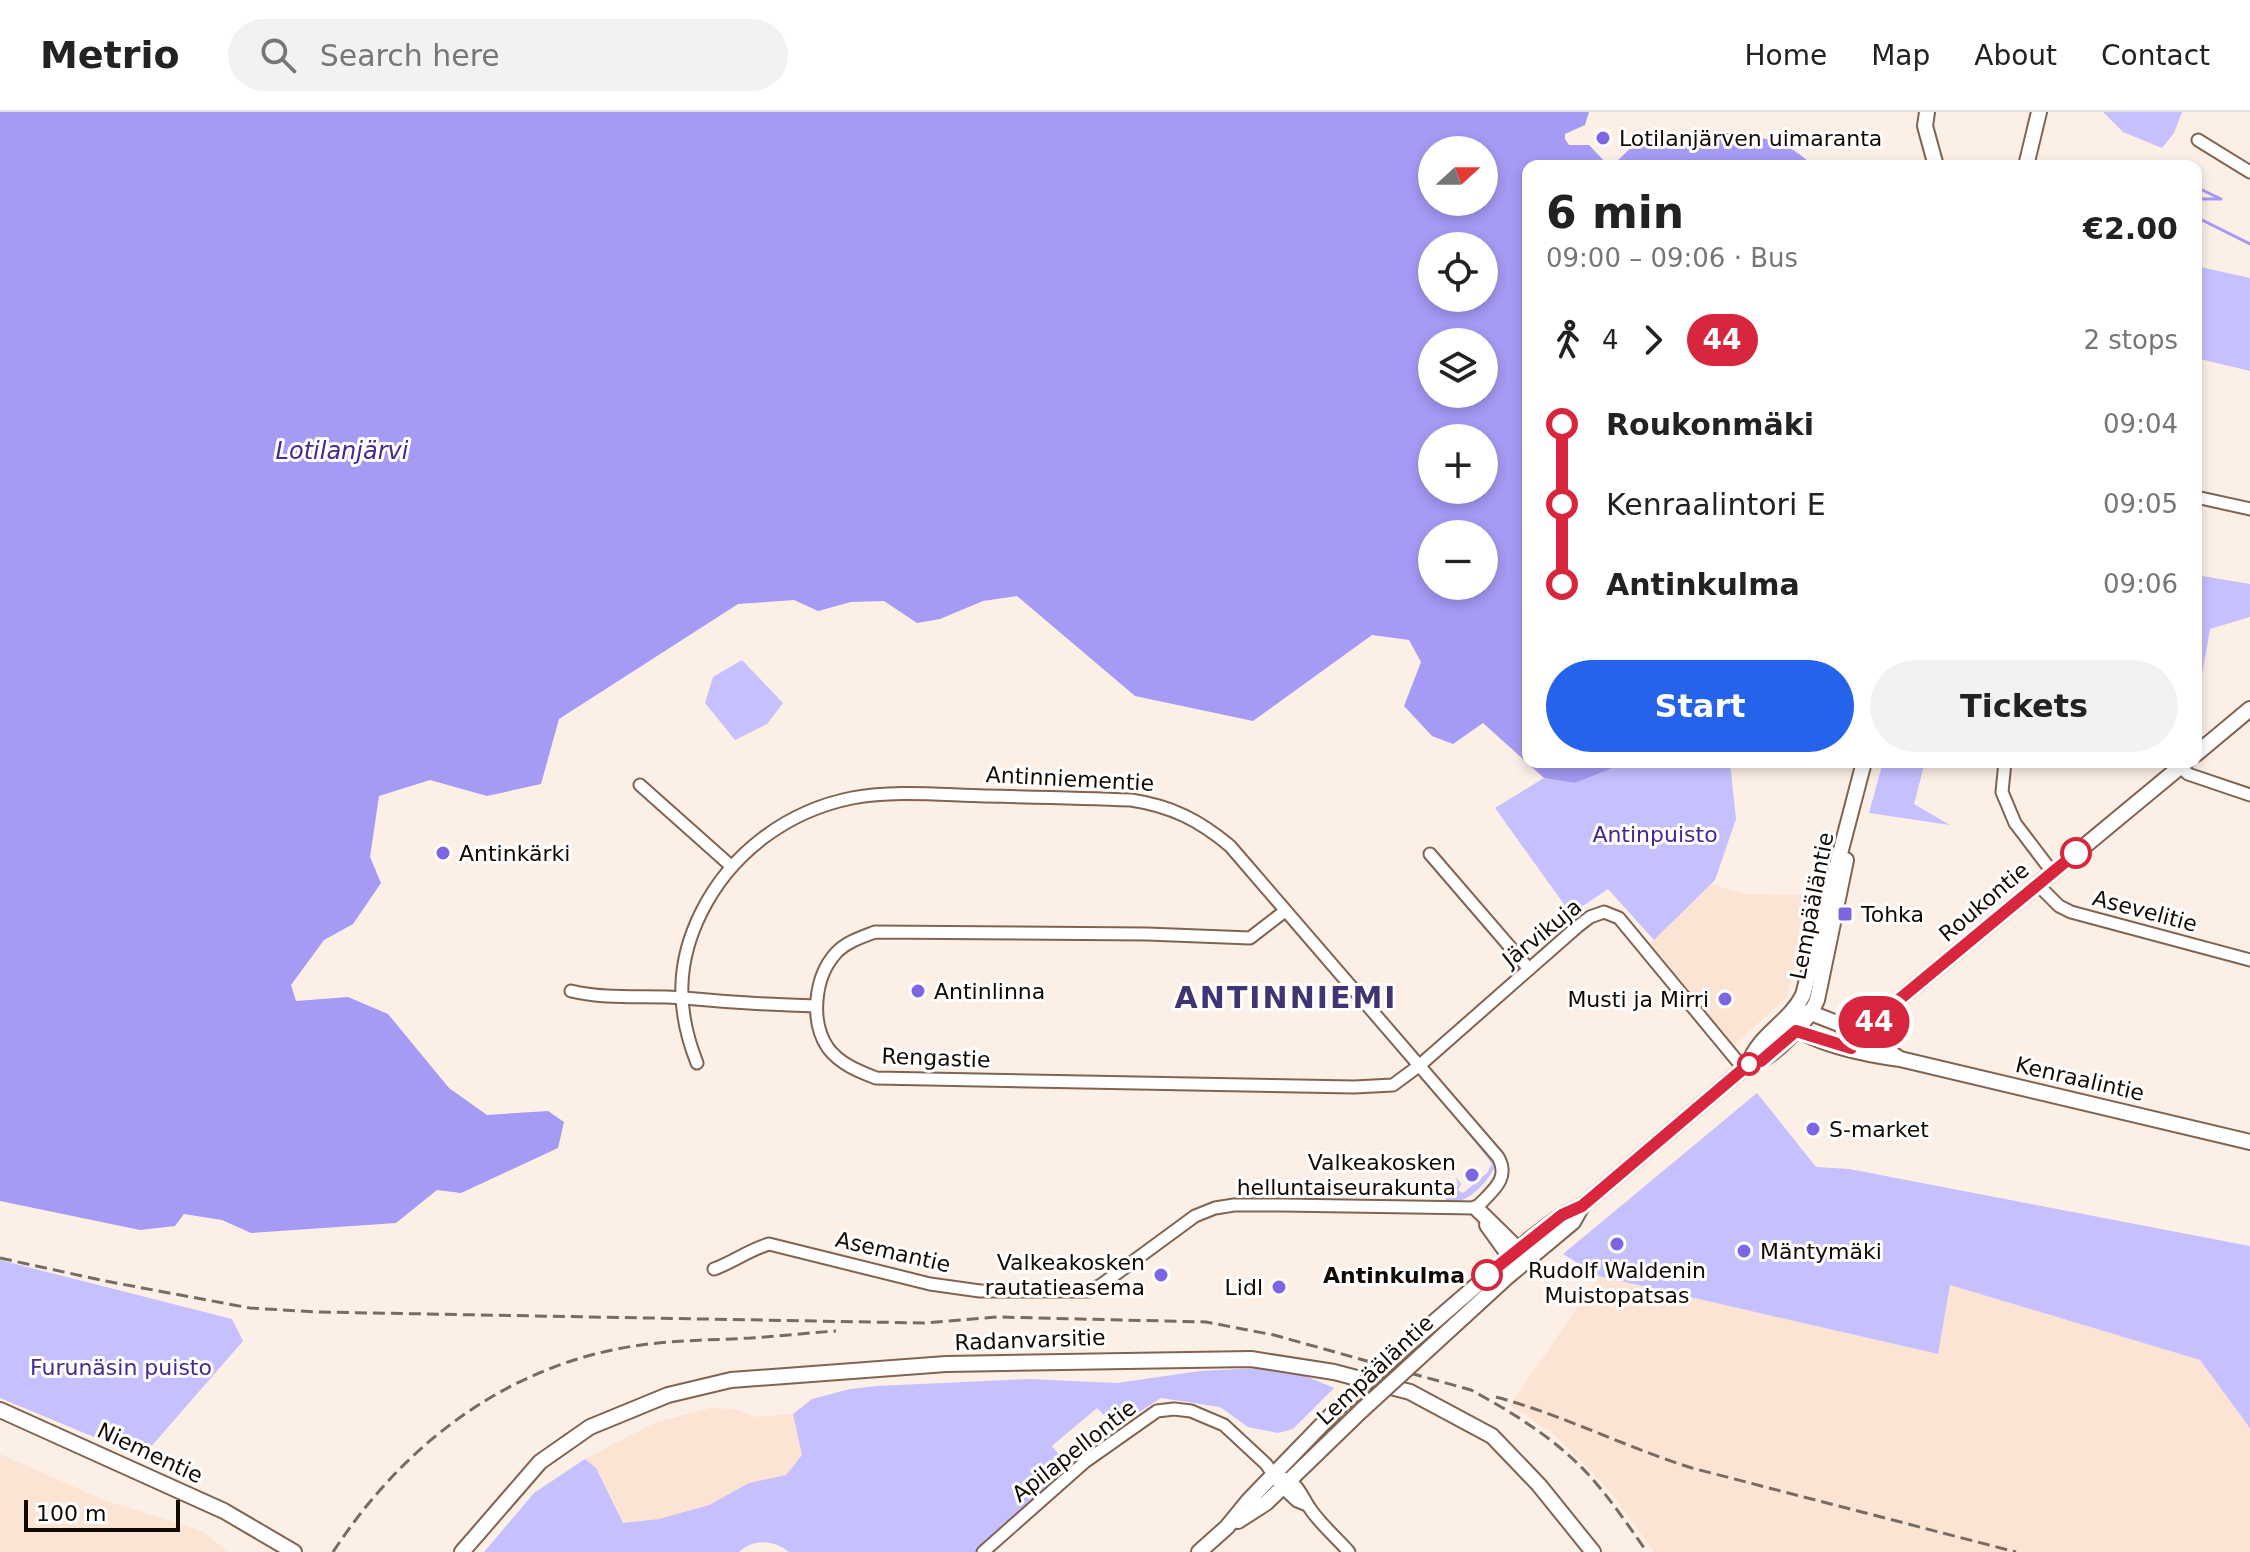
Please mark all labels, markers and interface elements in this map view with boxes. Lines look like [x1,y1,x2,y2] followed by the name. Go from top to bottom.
[228,19,788,91] search box
[40,33,180,77] text: Metrio
[256,33,300,77] icon: search
[320,38,500,73] text: Search here
[1744,39,1827,72] text: Home
[1871,39,1930,72] text: Map
[1974,39,2057,72] text: About
[2101,39,2210,72] text: Contact
[1619,126,1882,151] place label: Lotilanjärven uimaranta
[1594,129,1612,147] marker: Lotilanjärven uimaranta
[1418,136,1498,216] north arrow
[1418,136,1498,600] map controls
[1546,187,1684,238] text: 6 min
[2083,211,2178,246] text: €2.00
[1418,232,1498,312] button: locate
[1546,243,1798,273] text: 09:00 – 09:06 · Bus
[1546,318,1590,362] icon: walk
[1631,318,1675,362] icon: forward
[1703,323,1742,356] text: 44
[1602,325,1619,355] text: 4
[2083,325,2178,355] text: 2 stops
[1418,328,1498,408] button: layers
[1606,407,1814,442] text: Roukonmäki
[2103,409,2178,439] text: 09:04
[1418,424,1498,504] button: +
[276,437,409,465] water label: Lotilanjärvi
[1606,487,1826,522] text: Kenraalintori E
[2103,489,2178,519] text: 09:05
[1418,520,1498,600] button: −
[1606,567,1800,602] text: Antinkulma
[2103,569,2178,599] text: 09:06
[1546,660,1854,752] button: Start
[1870,660,2178,752] button: Tickets
[985,762,1155,796] street label: Antinniementie
[1592,822,1718,847] park label: Antinpuisto
[1785,830,1839,982] street label: Lempääläntie
[2061,838,2091,868] unlabelled marker
[459,841,570,866] place label: Antinkärki
[434,844,452,862] marker: Antinkärki
[1934,857,2034,947] street label: Roukontie
[2090,885,2200,937] street label: Asevelitie
[1496,894,1586,973] street label: Järvikuja
[1860,902,1924,927] place label: Tohka
[1836,905,1854,923] marker: Tohka
[934,979,1045,1004] place label: Antinlinna
[1175,980,1397,1015] district label: ANTINNIEMI
[909,982,927,1000] marker: Antinlinna
[1567,987,1709,1012] place label: Musti ja Mirri
[1716,990,1734,1008] marker: Musti ja Mirri
[1838,996,1910,1048] line badge: 44
[1855,1005,1893,1038] text: 44
[881,1044,991,1072] street label: Rengastie
[2013,1052,2147,1106] street label: Kenraalintie
[1738,1053,1760,1075] unlabelled marker
[1829,1117,1929,1142] place label: S-market
[1804,1120,1822,1138] marker: S-market
[1237,1150,1456,1200] place label: Valkeakosken helluntaiseurakunta
[1463,1166,1481,1184] marker: Valkeakosken helluntaiseurakunta
[833,1227,953,1277] street label: Asemantie
[1608,1235,1626,1253] marker: Rudolf Waldenin Muistopatsas
[1760,1239,1882,1264] place label: Mäntymäki
[1735,1242,1753,1260] marker: Mäntymäki
[985,1250,1145,1300] place label: Valkeakosken rautatieasema
[1528,1258,1706,1308] place label: Rudolf Waldenin Muistopatsas
[1472,1260,1502,1290] marker: Antinkulma
[1323,1263,1465,1288] place label: Antinkulma
[1152,1266,1170,1284] marker: Valkeakosken rautatieasema
[1225,1275,1263,1300] place label: Lidl
[1270,1278,1288,1296] marker: Lidl
[1312,1310,1438,1430] street label: Lempääläntie
[954,1325,1106,1355] street label: Radanvarsitie
[30,1355,212,1380] park label: Furunäsin puisto
[1007,1395,1141,1507] street label: Apilapellontie
[93,1418,207,1488] street label: Niementie
[24,1496,180,1532] scale bar
[36,1501,106,1526] text: 100 m

